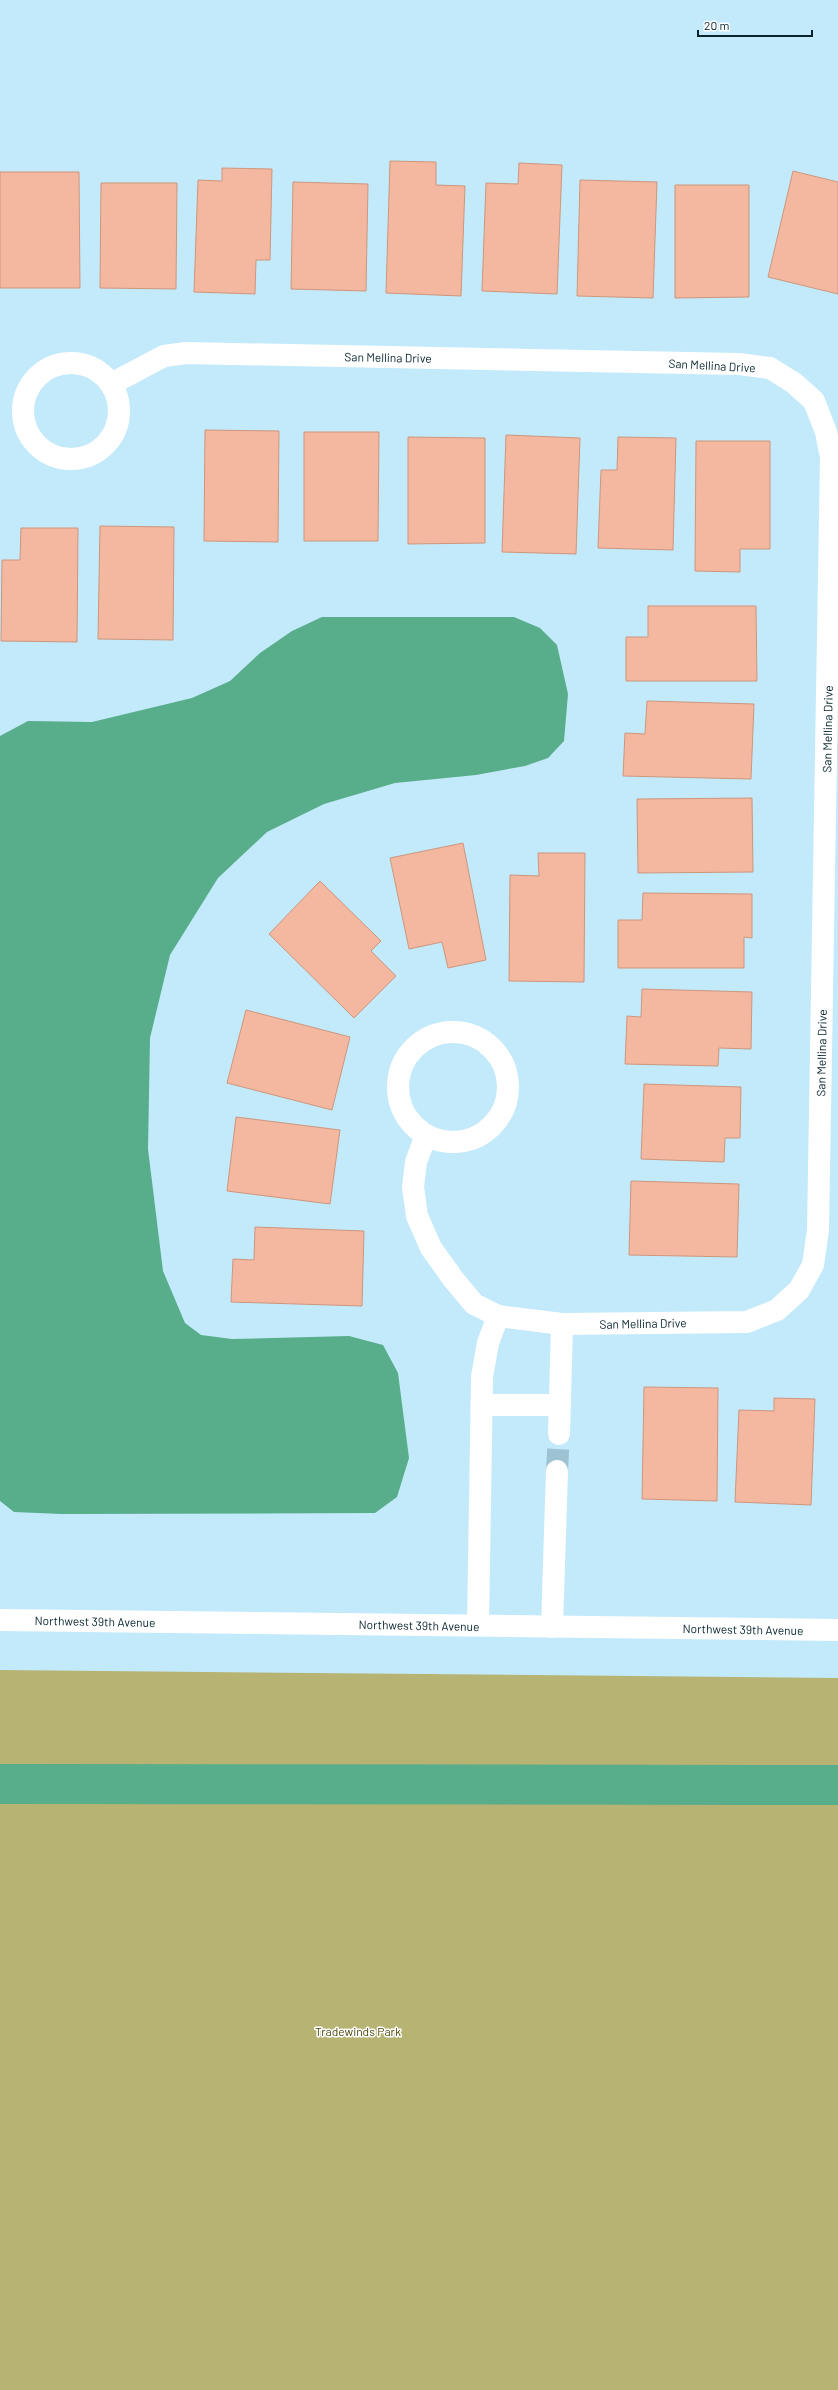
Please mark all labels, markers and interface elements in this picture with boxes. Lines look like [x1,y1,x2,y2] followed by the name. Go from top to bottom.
[698,12,812,38] scale bar
[704,18,730,32] text: 20 m
[344,349,432,365] street label: San Mellina Drive
[668,356,756,374] street label: San Mellina Drive
[819,685,835,773] street label: San Mellina Drive
[813,1009,829,1097] street label: San Mellina Drive
[599,1315,687,1331] street label: San Mellina Drive
[34,1613,156,1629] street label: Northwest 39th Avenue
[358,1617,480,1633] street label: Northwest 39th Avenue
[682,1621,804,1637] street label: Northwest 39th Avenue
[315,2024,401,2038] park label: Tradewinds Park

